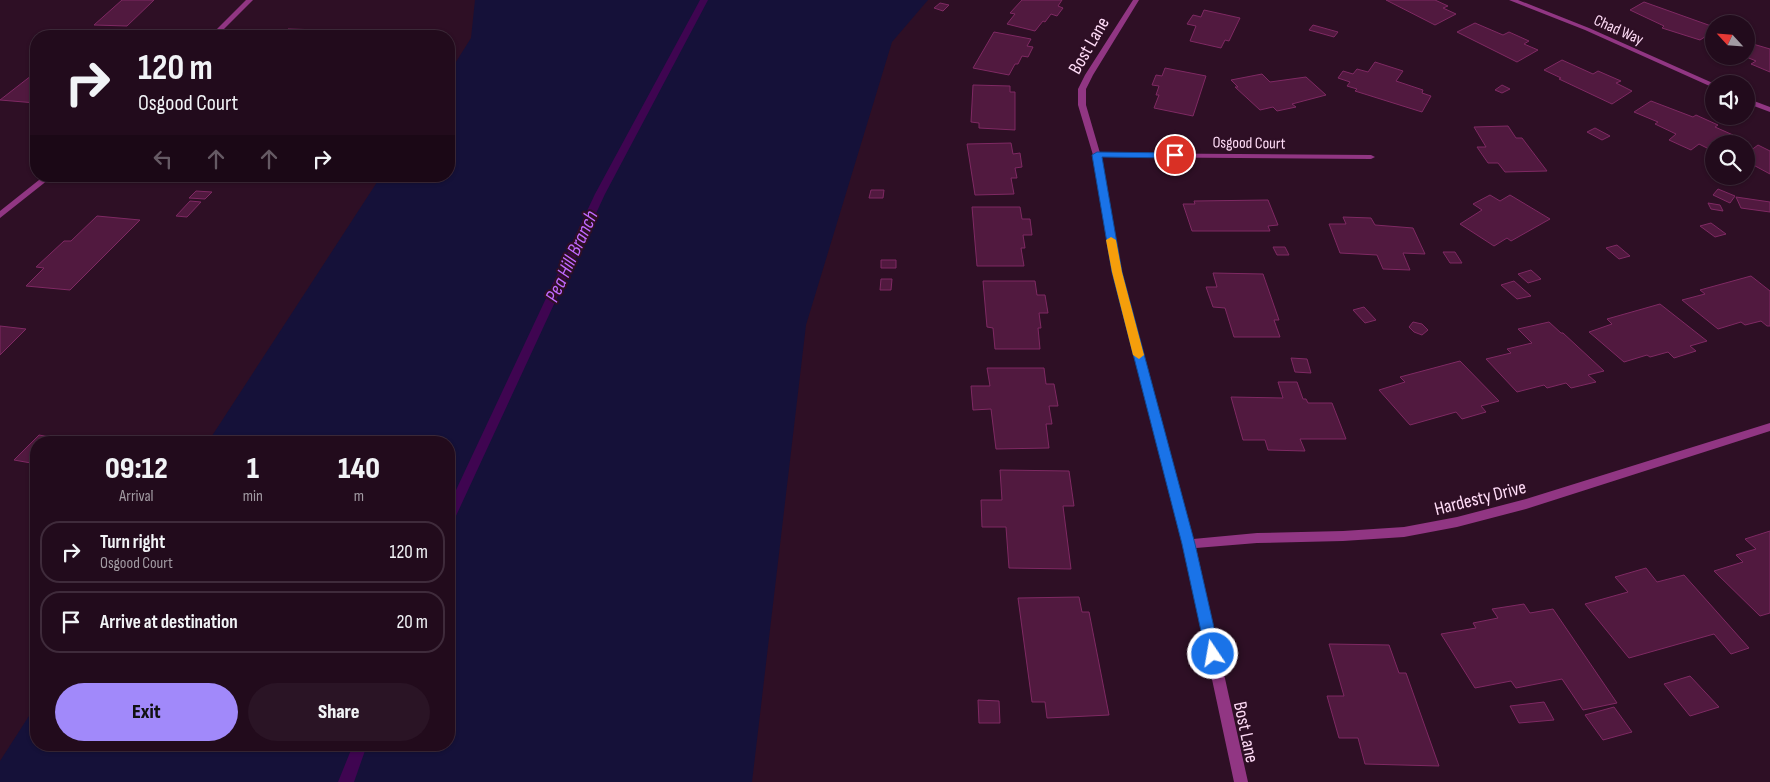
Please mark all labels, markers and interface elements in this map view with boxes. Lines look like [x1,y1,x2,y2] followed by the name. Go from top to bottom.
[1591,11,1646,50] street label: Chad Way
[1064,13,1115,78] street label: Bost Lane
[1705,15,1755,65] north arrow
[1705,15,1755,185] map controls
[138,47,213,90] text: 120 m
[55,50,120,115] icon: right
[1705,75,1755,125] button: sound
[138,90,238,117] text: Osgood Court
[1212,133,1286,154] street label: Osgood Court
[1154,134,1196,176] pin
[1705,135,1755,185] button: search
[1161,141,1189,169] icon: arrive
[149,145,177,173] icon: left
[202,145,230,173] icon: ahead
[255,145,283,173] icon: ahead
[308,145,336,173] icon: right
[540,207,604,306] water label: Pea Hill Branch
[105,451,168,487] text: 09:12
[247,451,259,487] text: 1
[338,451,380,487] text: 140
[1432,476,1529,521] street label: Hardesty Drive
[119,487,154,506] text: Arrival
[243,487,263,506] text: min
[354,487,364,506] text: m
[100,531,165,554] text: Turn right
[57,538,85,566] icon: right
[390,541,428,564] text: 120 m
[100,554,173,573] text: Osgood Court
[57,608,85,636] icon: arrive
[100,611,238,634] text: Arrive at destination
[396,611,428,634] text: 20 m
[1186,627,1238,679] position arrow
[55,683,238,741] button: Exit
[248,683,430,741] button: Share
[1228,700,1263,765] street label: Bost Lane

